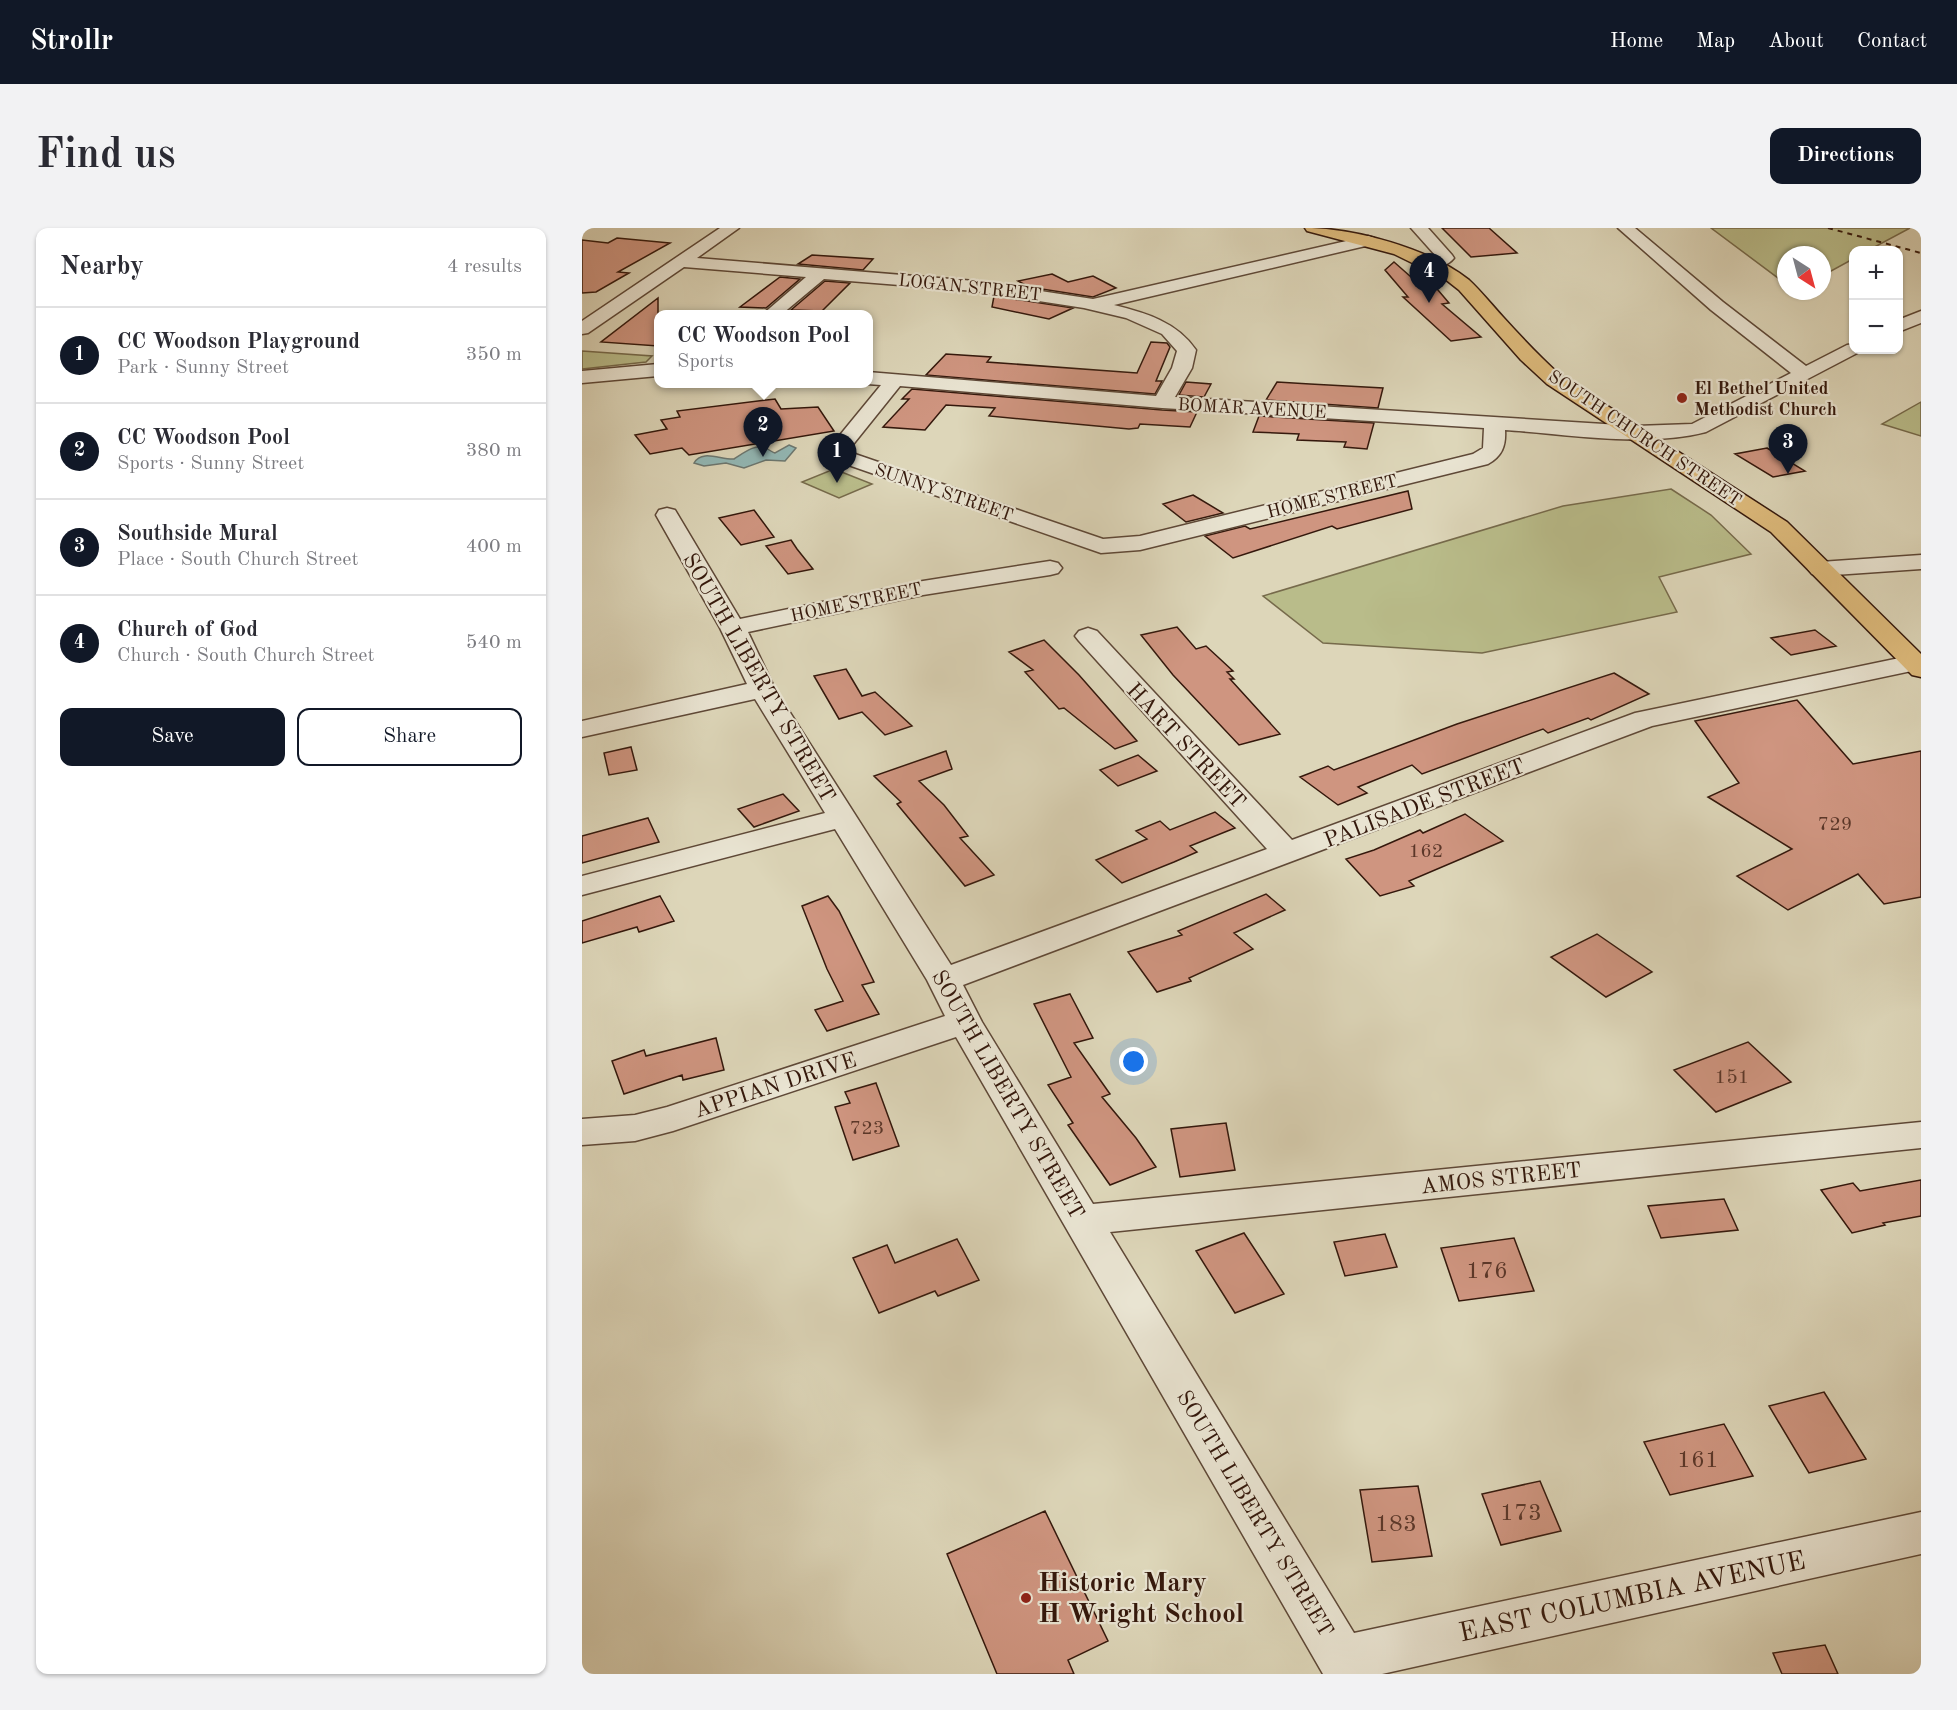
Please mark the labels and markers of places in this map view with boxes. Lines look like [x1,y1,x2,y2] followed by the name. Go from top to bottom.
[1410,254,1448,303] pin: 4
[1694,380,1837,419] place label: El Bethel United Methodist Church
[1675,391,1689,405] marker: El Bethel United Methodist Church
[744,408,783,457] pin: 2
[1768,424,1808,474] pin: 3
[818,434,856,483] pin: 1
[1038,1570,1244,1628] place label: Historic Mary H Wright School
[1019,1591,1033,1605] marker: Historic Mary H Wright School

